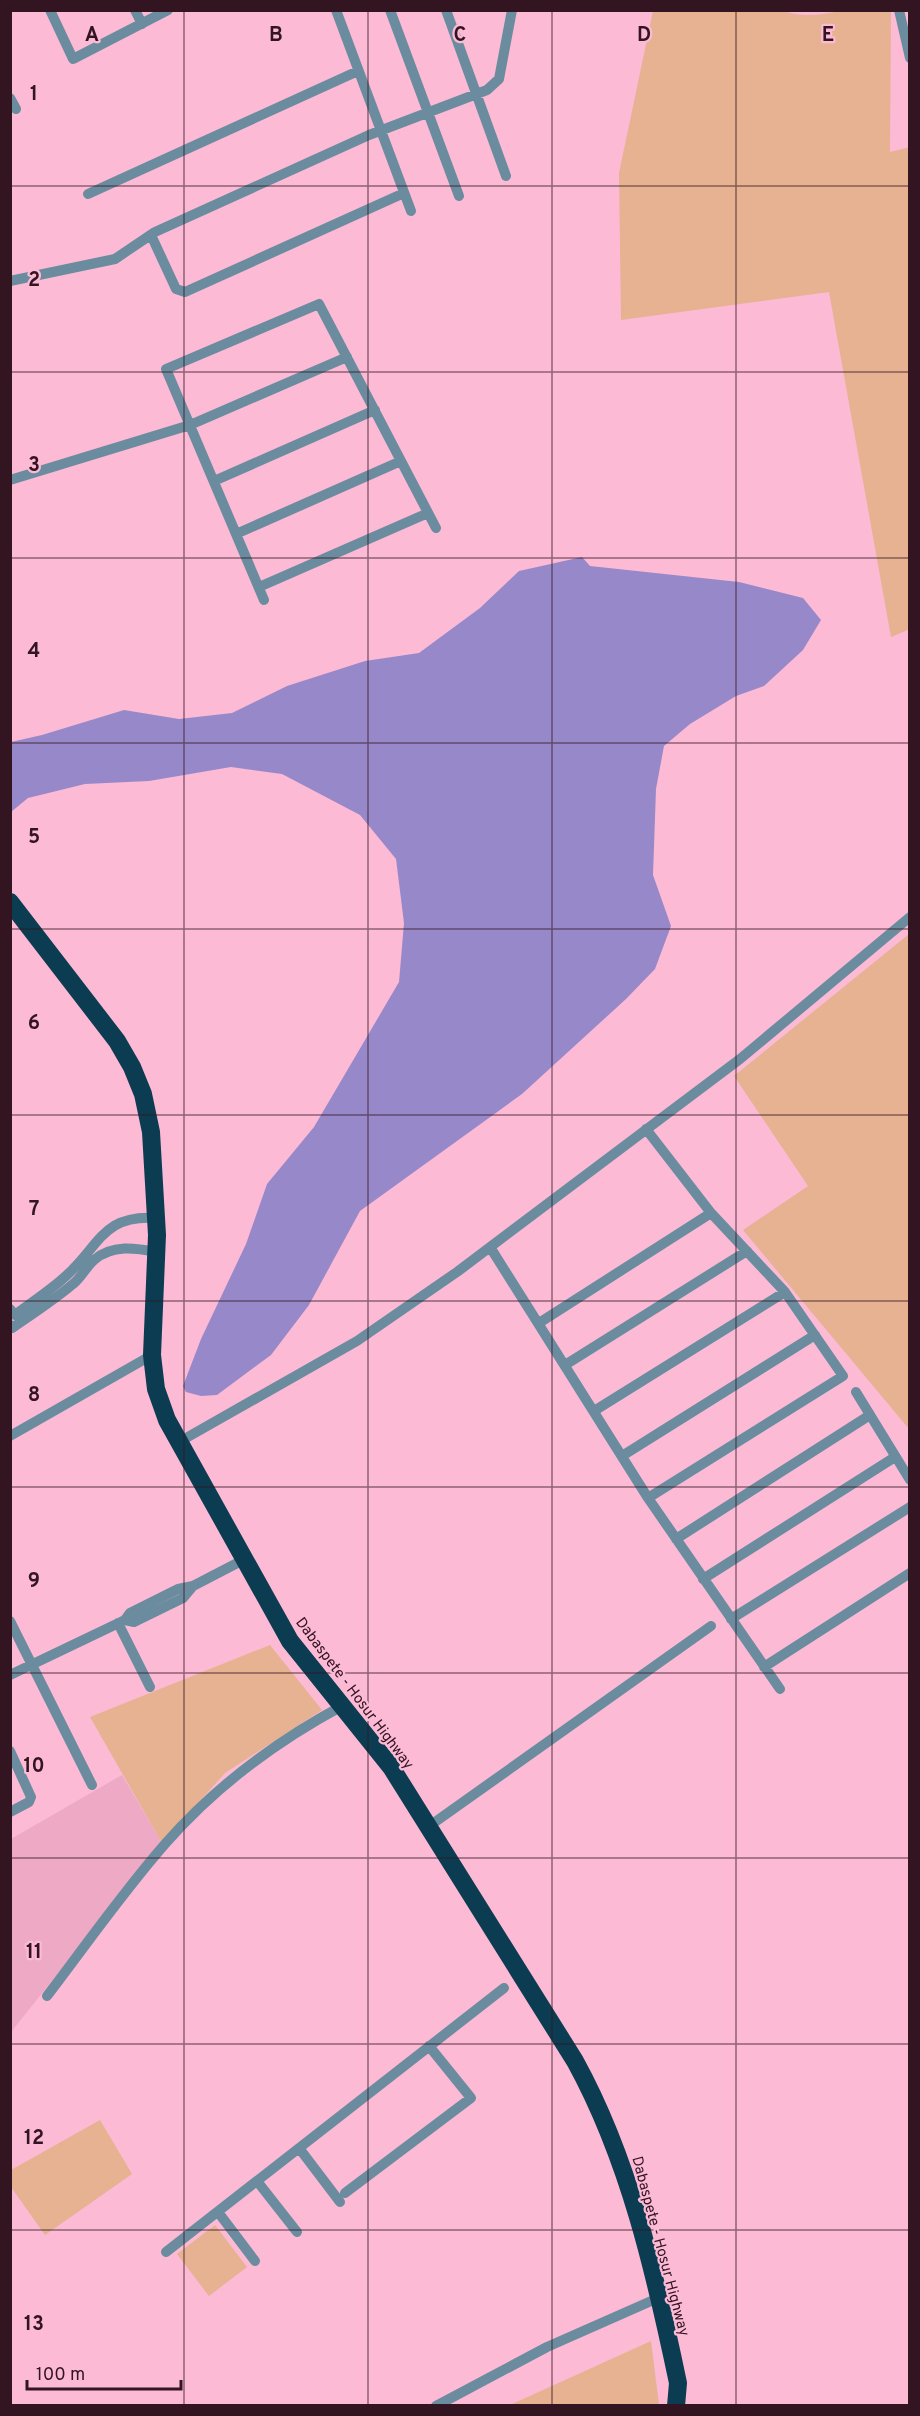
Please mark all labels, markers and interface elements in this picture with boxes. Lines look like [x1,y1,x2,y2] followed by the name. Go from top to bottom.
[85,23,99,49] text: A
[269,23,283,49] text: B
[454,23,466,49] text: C
[637,23,651,49] text: D
[822,23,834,49] text: E
[30,82,38,108] text: 1
[28,268,40,294] text: 2
[28,453,40,479] text: 3
[28,639,40,665] text: 4
[28,825,40,851] text: 5
[28,1011,40,1037] text: 6
[29,1197,39,1223] text: 7
[28,1383,40,1409] text: 8
[28,1569,40,1595] text: 9
[290,1614,417,1774] street label: Dabaspete - Hosur Highway
[23,1754,45,1780] text: 10
[26,1940,42,1966] text: 11
[24,2126,44,2152] text: 12
[626,2154,693,2339] street label: Dabaspete - Hosur Highway
[24,2312,44,2338] text: 13
[27,2353,182,2391] scale bar
[36,2364,85,2387] text: 100 m

